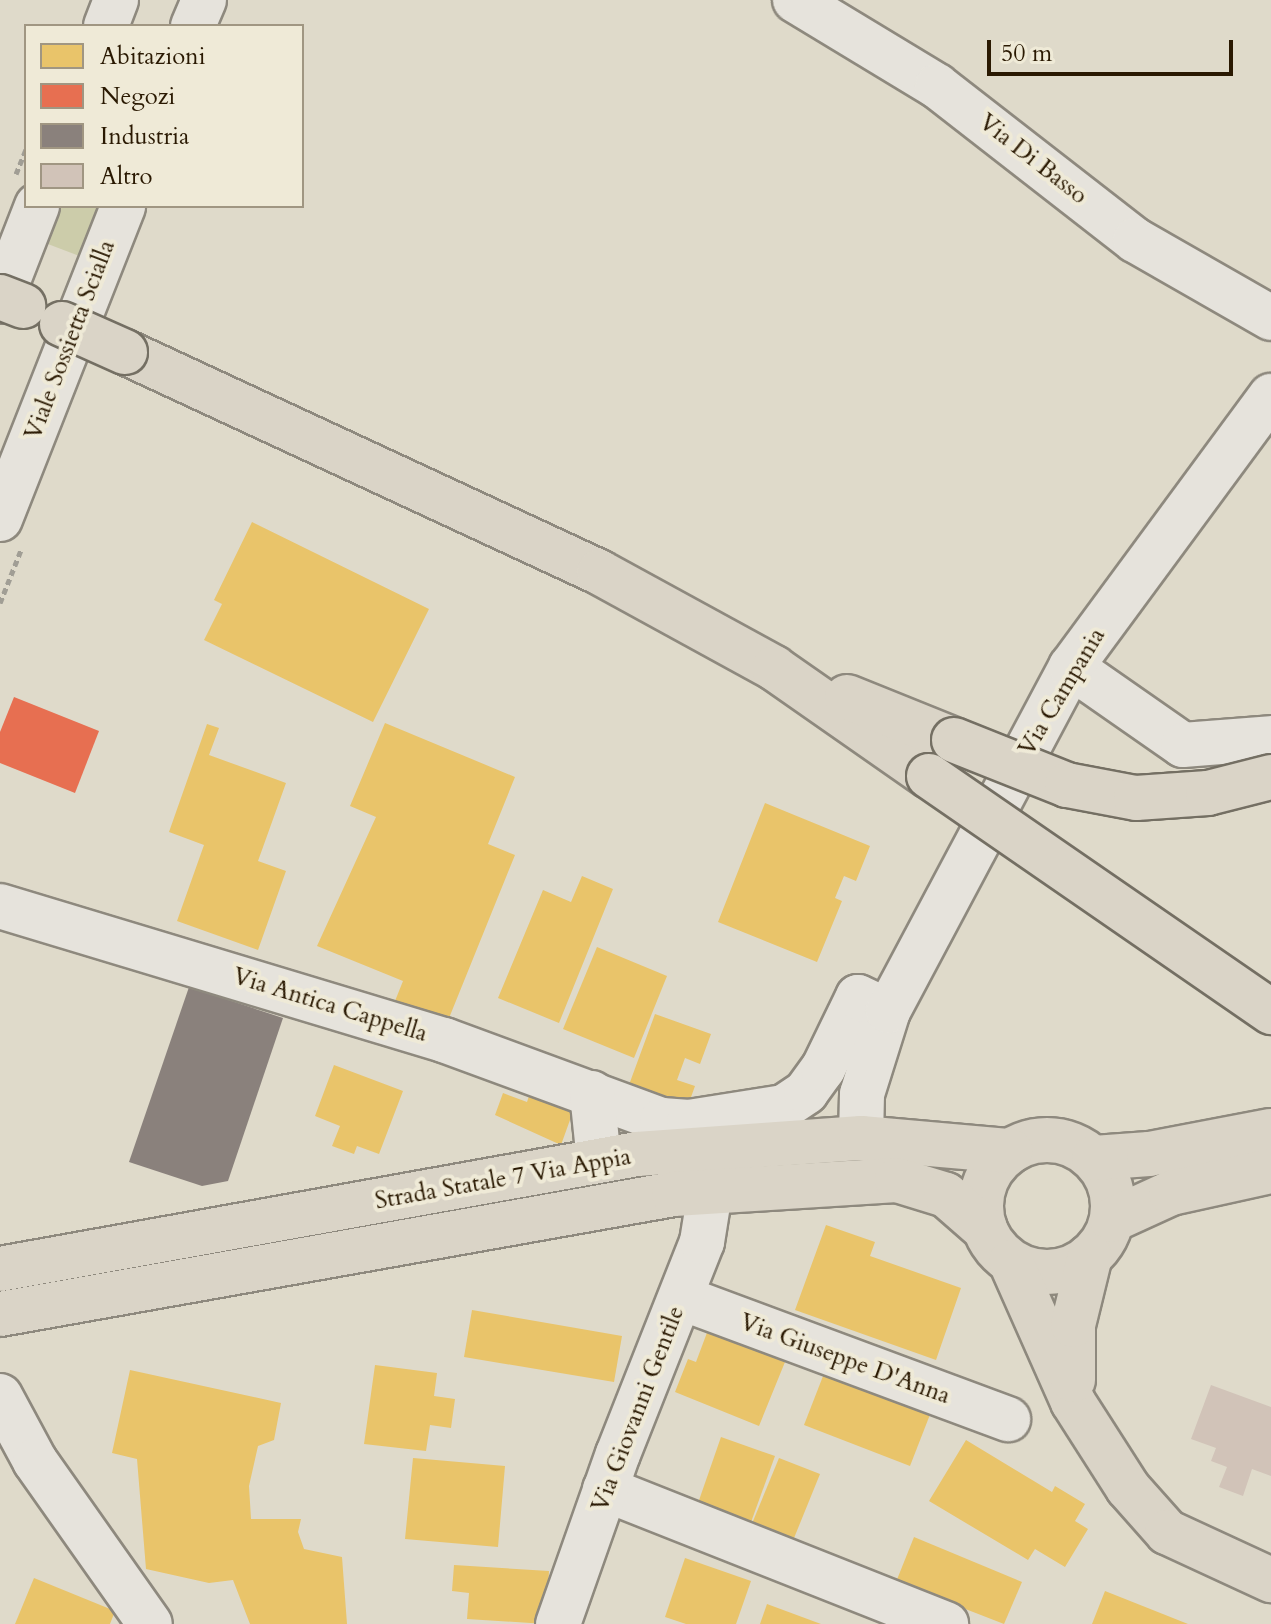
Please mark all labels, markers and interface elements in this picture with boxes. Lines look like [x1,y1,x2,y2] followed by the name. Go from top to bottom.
[24,24,304,208] legend
[991,24,1237,74] scale bar
[1001,37,1052,70] text: 50 m
[100,40,206,73] text: Abitazioni
[100,80,175,113] text: Negozi
[973,108,1093,210] street label: Via Di Basso
[100,120,189,153] text: Industria
[100,160,153,193] text: Altro
[19,236,121,444] street label: Viale Sossietta Scialla
[1013,623,1111,761] street label: Via Campania
[229,962,431,1048] street label: Via Antica Cappella
[373,1142,633,1216] street label: Strada Statale 7 Via Appia
[586,1302,690,1516] street label: Via Giovanni Gentile
[736,1308,954,1410] street label: Via Giuseppe D'Anna

